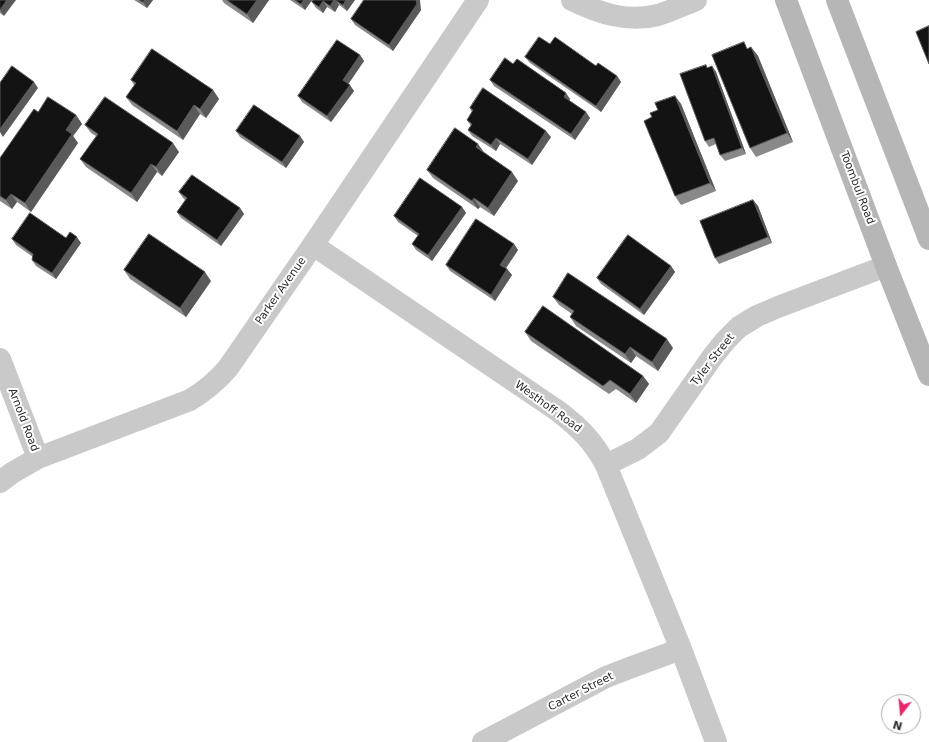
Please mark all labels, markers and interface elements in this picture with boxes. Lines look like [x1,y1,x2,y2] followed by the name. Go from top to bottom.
[837,150,877,226] street label: Toombul Road
[253,255,309,327] street label: Parker Avenue
[688,331,738,389] street label: Tyler Street
[512,378,584,436] street label: Westhoff Road
[5,387,41,453] street label: Arnold Road
[546,670,616,714] street label: Carter Street
[881,694,921,734] north arrow
[892,718,904,733] text: N

